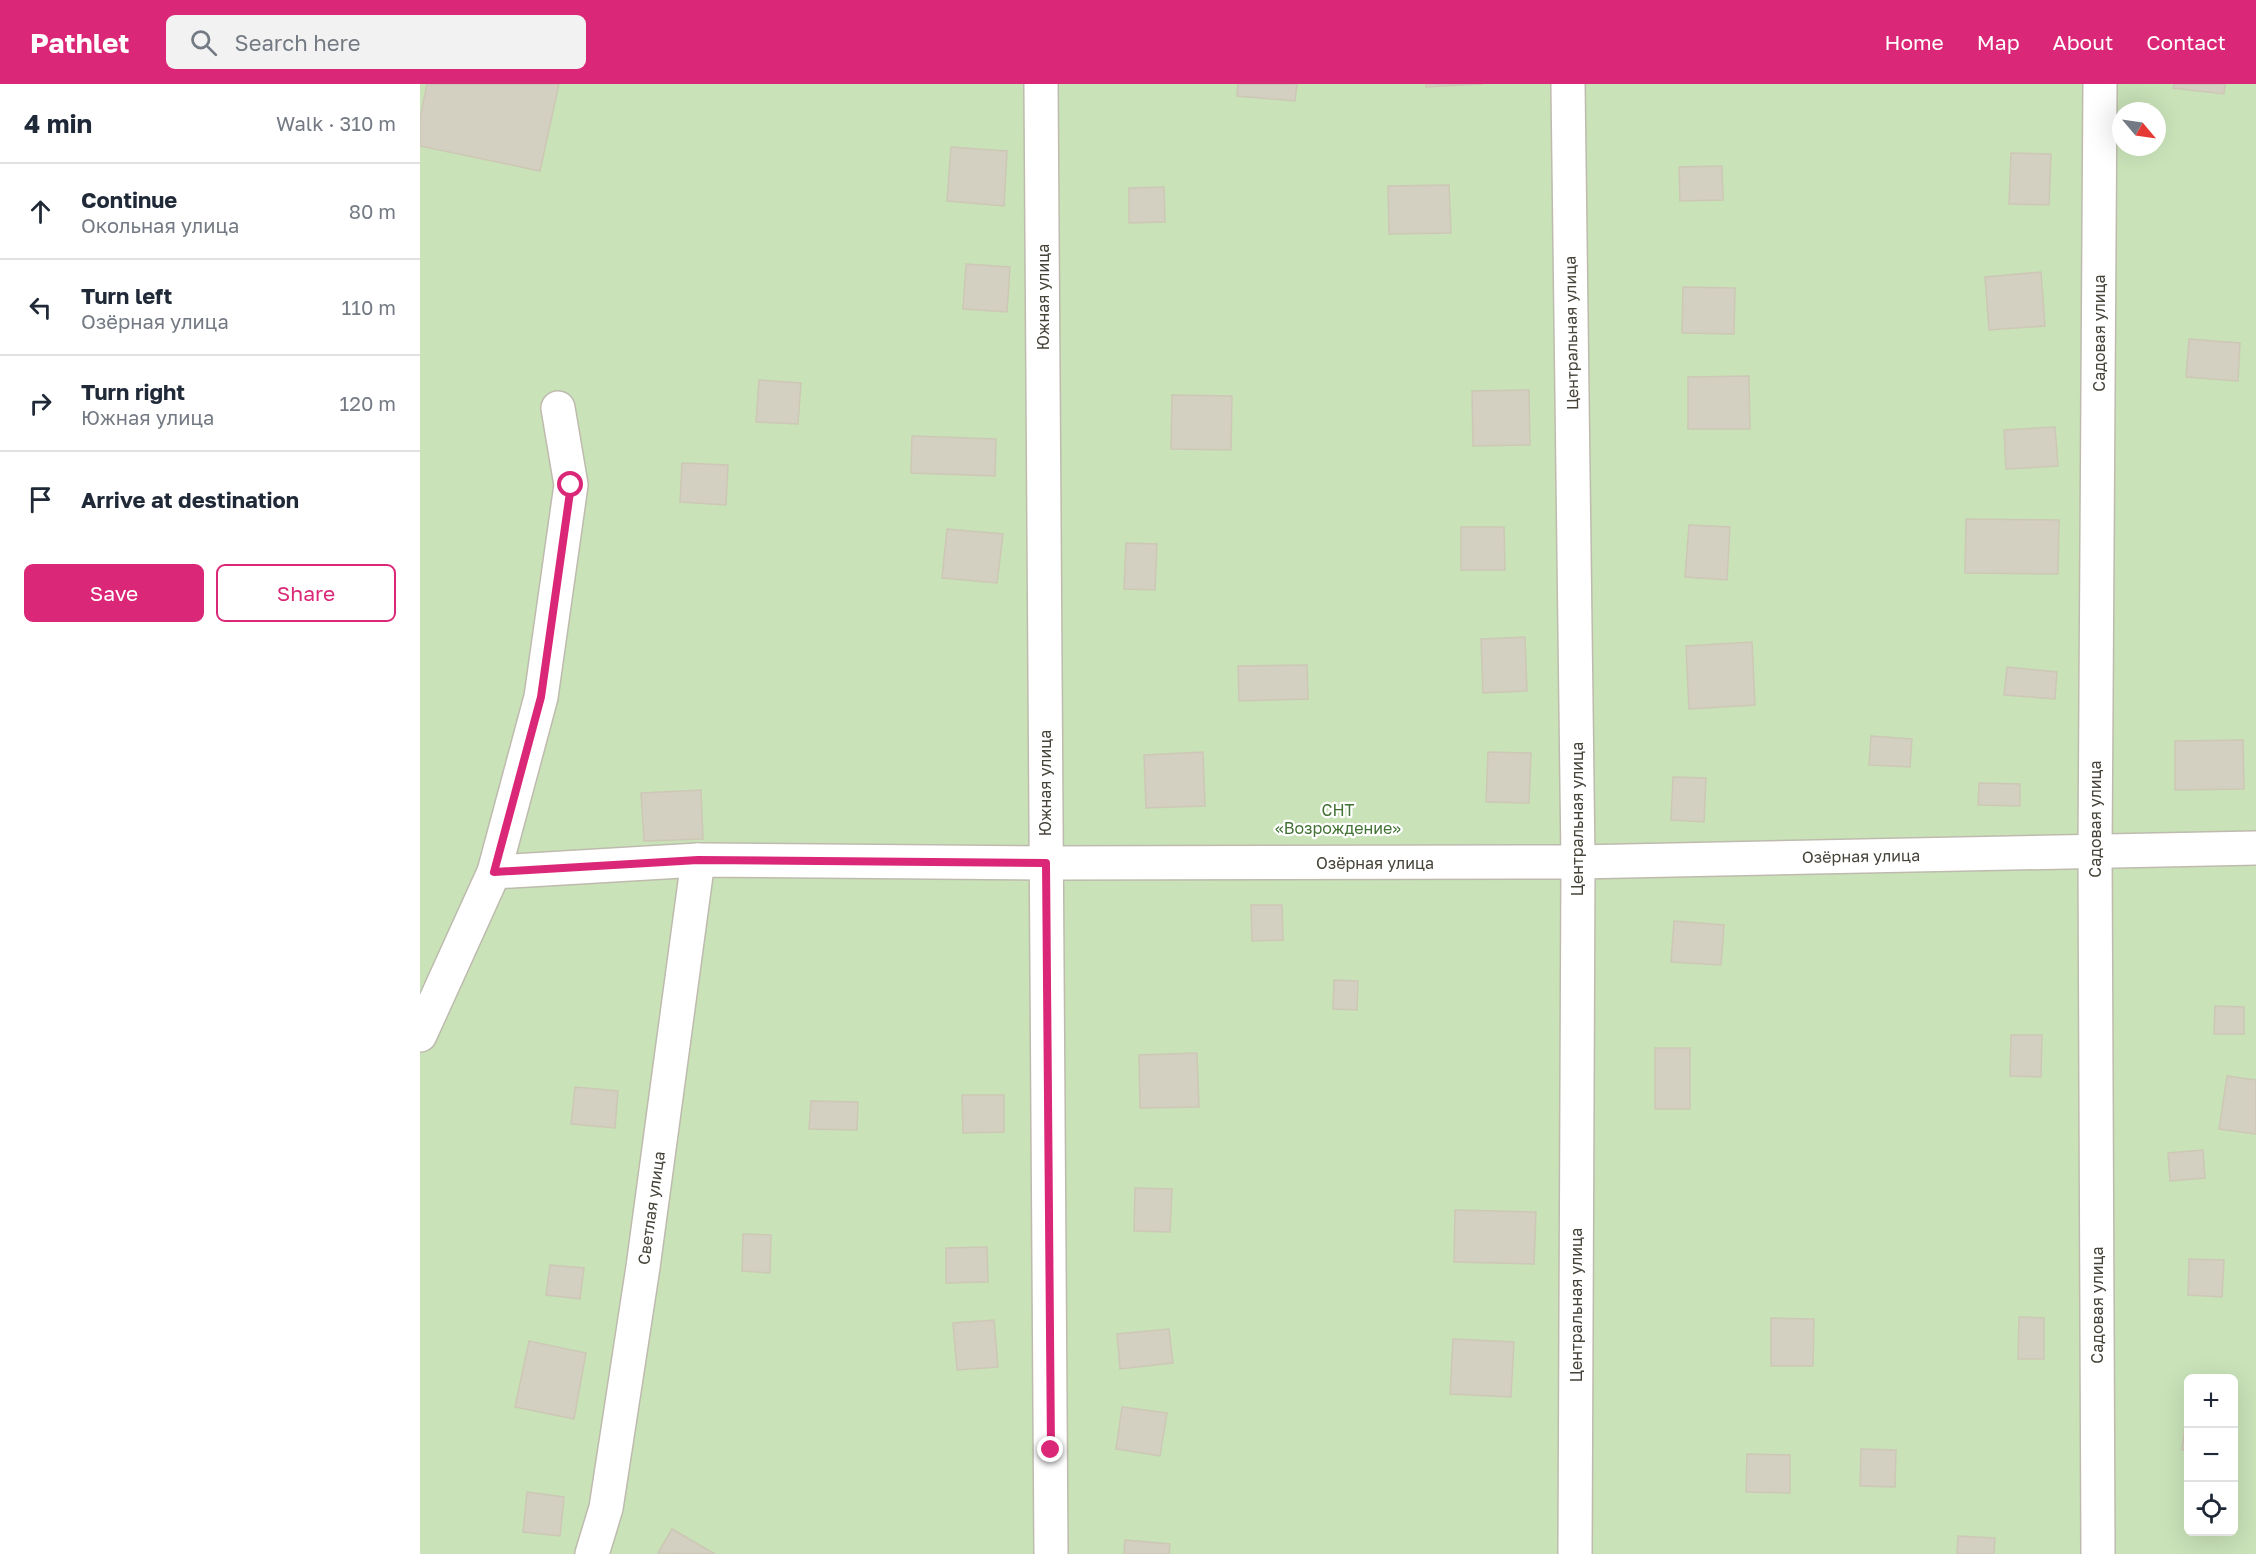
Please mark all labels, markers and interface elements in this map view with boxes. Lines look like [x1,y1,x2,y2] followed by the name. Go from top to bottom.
[166,15,586,69] search box
[30,26,130,59] text: Pathlet
[187,26,220,59] icon: search
[235,29,361,56] text: Search here
[1884,29,1944,55] text: Home
[1977,29,2020,55] text: Map
[2053,29,2113,55] text: About
[2146,29,2226,55] text: Contact
[2112,102,2166,156] north arrow
[24,108,92,139] text: 4 min
[276,111,396,135] text: Walk · 310 m
[81,186,177,213] text: Continue
[24,195,57,228] icon: ahead
[349,199,396,223] text: 80 m
[81,213,239,237] text: Окольная улица
[1033,244,1053,350] street label: Южная улица
[1560,256,1582,410] street label: Центральная улица
[2089,274,2109,392] street label: Садовая улица
[81,282,172,309] text: Turn left
[24,291,57,324] icon: left
[342,295,396,319] text: 110 m
[81,309,229,333] text: Озёрная улица
[81,378,185,405] text: Turn right
[24,387,57,420] icon: right
[340,391,396,415] text: 120 m
[81,405,214,429] text: Южная улица
[557,471,583,497] route start
[24,483,57,516] icon: arrive
[81,486,299,513] text: Arrive at destination
[24,564,204,622] button: Save
[216,564,396,622] button: Share
[1035,730,1055,836] street label: Южная улица
[1567,742,1587,896] street label: Центральная улица
[2085,760,2105,878] street label: Садовая улица
[1275,800,1401,838] park label: СНТ «Возрождение»
[1802,845,1920,867] street label: Озёрная улица
[1316,853,1434,873] street label: Озёрная улица
[633,1150,669,1266] street label: Светлая улица
[1566,1228,1586,1382] street label: Центральная улица
[2087,1246,2107,1364] street label: Садовая улица
[2184,1374,2238,1536] map controls
[2184,1374,2238,1428] button: +
[2184,1428,2238,1482] button: −
[1037,1436,1063,1462] route end
[2184,1482,2238,1536] button: locate

